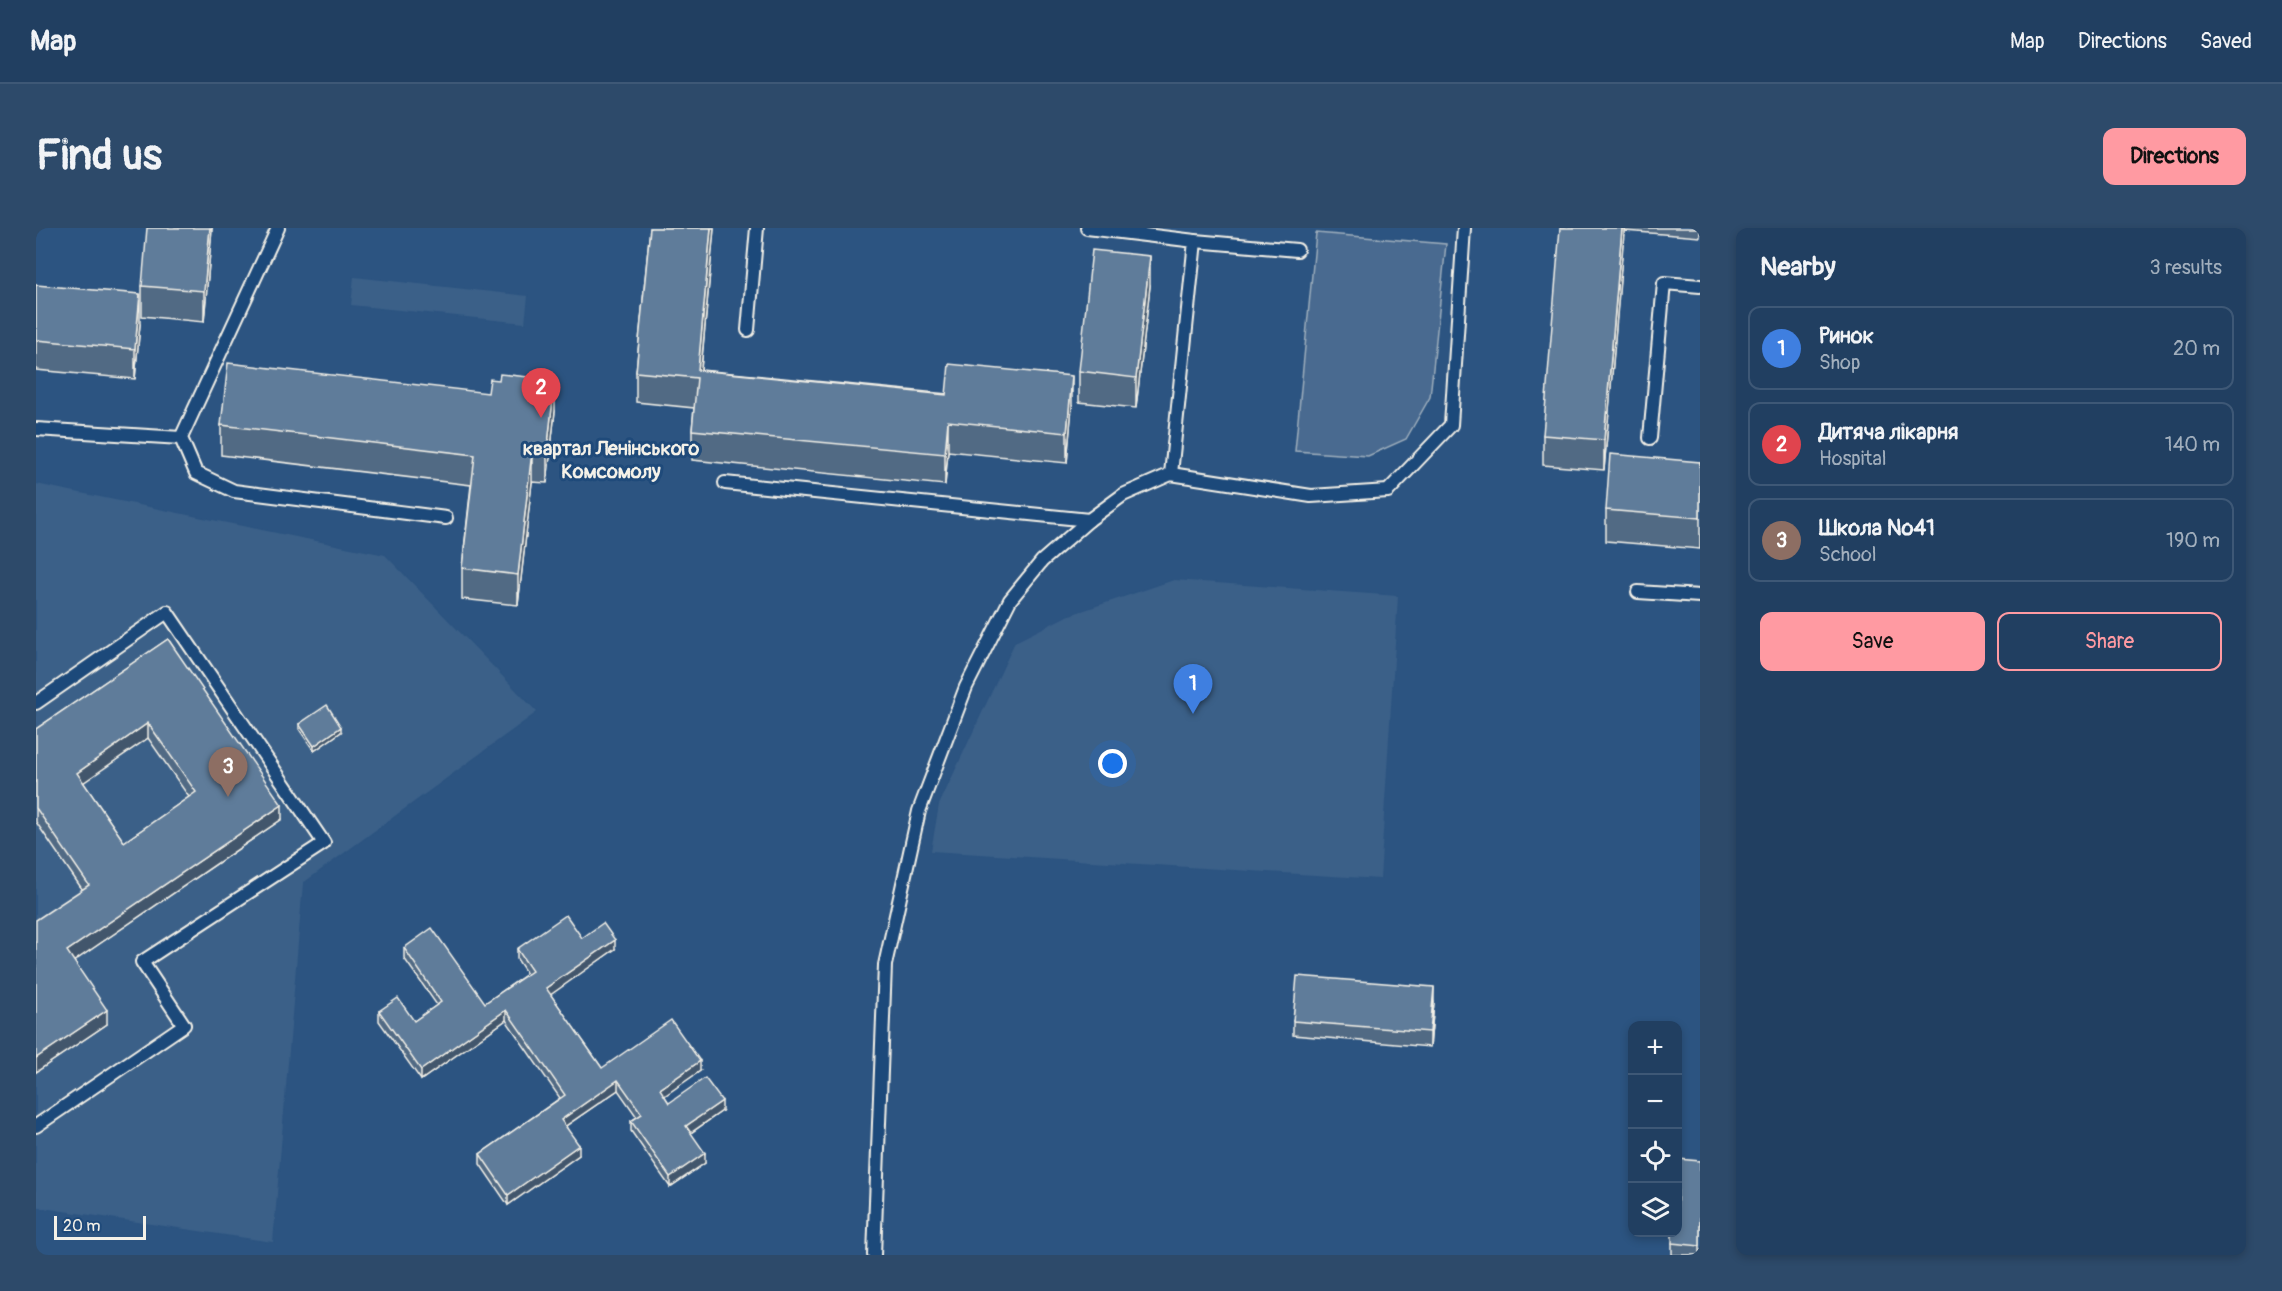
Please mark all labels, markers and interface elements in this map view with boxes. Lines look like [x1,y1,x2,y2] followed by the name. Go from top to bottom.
[30,24,76,59] text: Map
[2010,28,2045,55] text: Map
[2078,28,2167,55] text: Directions
[2200,28,2252,55] text: Saved
[2103,128,2246,185] button: Directions
[36,130,162,182] text: Find us
[1760,251,1836,283] text: Nearby
[2150,255,2222,280] text: 3 results
[1819,322,1874,350] text: Ринок
[1778,336,1785,361] text: 1
[2173,336,2220,361] text: 20 m
[1819,350,1860,375] text: Shop
[522,368,560,418] pin: 2
[1819,418,1958,446] text: Дитяча лікарня
[1776,432,1787,457] text: 2
[2165,432,2220,457] text: 140 m
[523,436,699,484] district label: квартал Ленінського Комсомолу
[1819,446,1886,471] text: Hospital
[1819,514,1935,542] text: Школа №41
[1776,528,1787,553] text: 3
[2166,528,2220,553] text: 190 m
[1819,542,1876,567] text: School
[1760,612,1985,671] button: Save
[1997,612,2222,671] button: Share
[1174,664,1212,714] pin: 1
[208,748,248,797] pin: 3
[1098,749,1127,778] your location
[1628,1021,1682,1237] map controls
[1628,1021,1682,1075] button: +
[1628,1075,1682,1129] button: −
[1628,1129,1682,1183] button: locate
[1628,1183,1682,1237] button: layers
[54,1213,146,1240] scale bar
[63,1216,101,1236] text: 20 m

